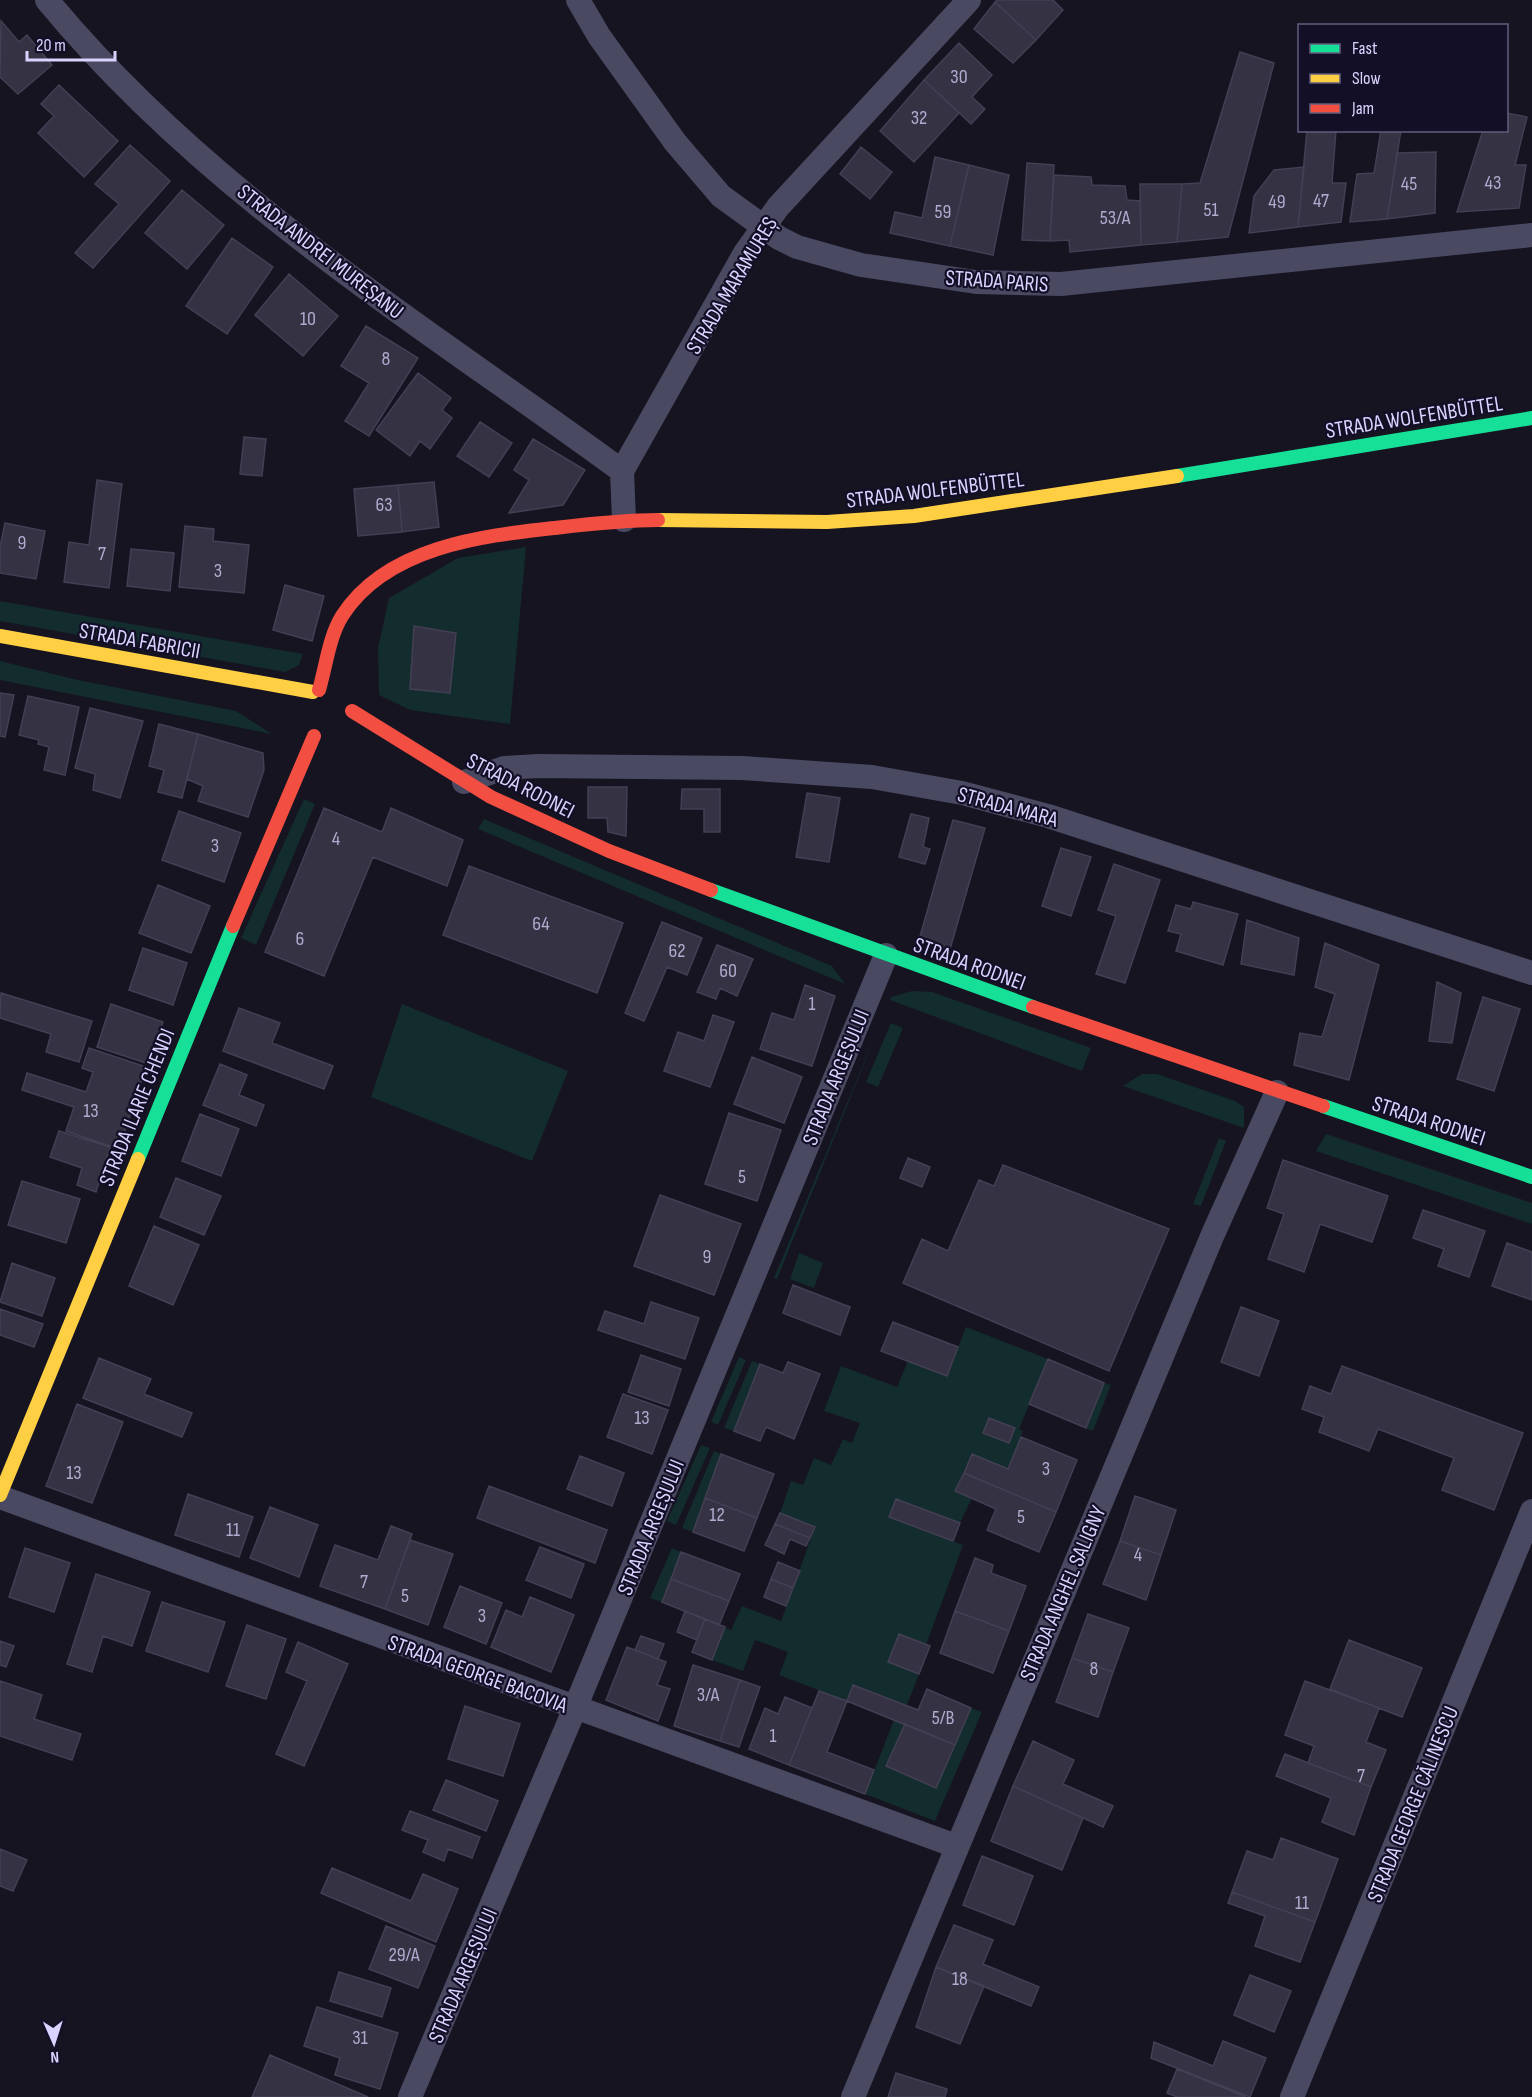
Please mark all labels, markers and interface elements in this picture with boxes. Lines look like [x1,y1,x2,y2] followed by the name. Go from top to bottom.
[27,24,116,62] scale bar
[1298,24,1508,132] legend
[36,35,66,56] text: 20 m
[1352,38,1378,59] text: Fast
[950,65,968,89] house number: 30
[1352,68,1381,89] text: Slow
[1351,98,1374,119] text: Jam
[911,106,927,130] house number: 32
[1485,171,1501,195] house number: 43
[1401,172,1417,196] house number: 45
[231,179,409,326] street label: STRADA ANDREI MUREȘANU
[1313,189,1329,213] house number: 47
[1268,190,1286,214] house number: 49
[1203,198,1219,222] house number: 51
[935,200,951,224] house number: 59
[1100,206,1131,230] house number: 53/A
[681,212,784,359] street label: STRADA MARAMUREȘ
[944,264,1049,299] street label: STRADA PARIS
[300,307,316,331] house number: 10
[382,347,390,371] house number: 8
[1324,390,1505,445] street label: STRADA WOLFENBÜTTEL
[845,466,1026,515] street label: STRADA WOLFENBÜTTEL
[375,493,393,517] house number: 63
[18,531,26,555] house number: 9
[98,542,106,566] house number: 7
[214,559,222,583] house number: 3
[77,618,202,665] street label: STRADA FABRICII
[462,748,579,825] street label: STRADA RODNEI
[954,781,1061,834] street label: STRADA MARA
[332,827,340,851] house number: 4
[211,834,219,858] house number: 3
[532,912,550,936] house number: 64
[296,927,304,951] house number: 6
[910,932,1029,997] street label: STRADA RODNEI
[668,939,686,963] house number: 62
[719,959,737,983] house number: 60
[809,992,816,1016] house number: 1
[797,1006,876,1149] street label: STRADA ARGEȘULUI
[93,1025,181,1190] street label: STRADA ILARIE CHENDI
[1369,1090,1489,1152] street label: STRADA RODNEI
[83,1099,99,1123] house number: 13
[738,1165,746,1189] house number: 5
[703,1245,711,1269] house number: 9
[634,1406,650,1430] house number: 13
[612,1456,691,1599] street label: STRADA ARGEȘULUI
[1042,1457,1050,1481] house number: 3
[66,1461,82,1485] house number: 13
[1014,1502,1112,1685] street label: STRADA ANGHEL SALIGNY
[709,1503,725,1527] house number: 12
[1017,1505,1025,1529] house number: 5
[226,1518,240,1542] house number: 11
[1134,1543,1142,1567] house number: 4
[360,1570,368,1594] house number: 7
[401,1584,409,1608] house number: 5
[478,1604,486,1628] house number: 3
[384,1629,572,1720] street label: STRADA GEORGE BACOVIA
[1090,1657,1098,1681] house number: 8
[697,1683,720,1707] house number: 3/A
[1362,1703,1465,1907] street label: STRADA GEORGE CĂLINESCU
[932,1706,954,1730] house number: 5/B
[770,1724,777,1748] house number: 1
[1357,1764,1365,1788] house number: 7
[1295,1891,1309,1915] house number: 11
[423,1904,504,2047] street label: STRADA ARGEȘULUI
[388,1943,420,1967] house number: 29/A
[952,1967,968,1991] house number: 18
[24,2013,84,2073] north arrow
[352,2026,368,2050] house number: 31
[50,2047,59,2066] text: N

